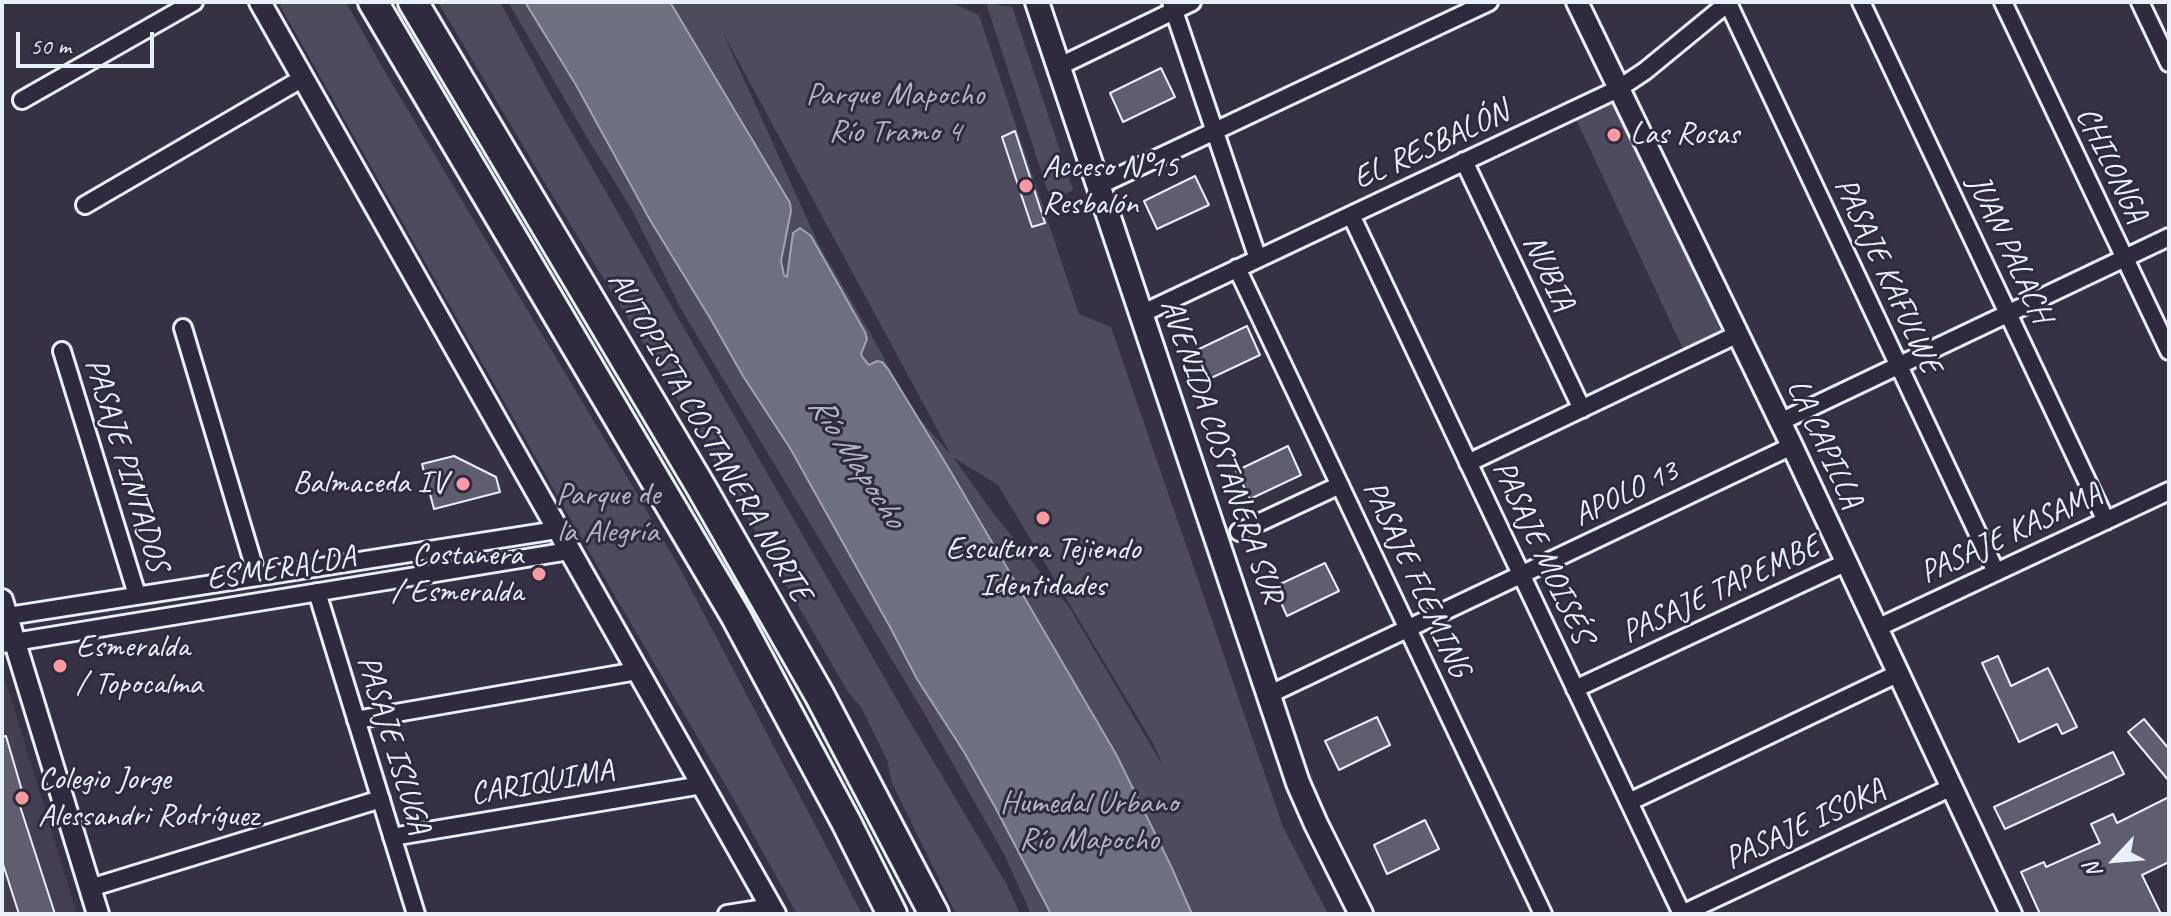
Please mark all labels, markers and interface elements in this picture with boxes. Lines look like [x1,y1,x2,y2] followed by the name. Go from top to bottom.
[20,16,158,66] scale bar
[30,31,71,61] text: 50 m
[806,77,984,152] park label: Parque Mapocho Río Tramo 4
[1347,93,1515,199] street label: EL RESBALÓN
[2067,101,2155,229] street label: CHILONGA
[1630,116,1739,154] place label: Las Rosas
[1605,126,1623,144] marker: Las Rosas
[1042,149,1178,224] place label: Acceso N°15 Resbalón
[1958,169,2060,329] street label: JUAN PALACH
[1825,172,1949,380] street label: PASAJE KAFULWE
[1017,177,1035,195] marker: Acceso N°15 Resbalón
[1514,229,1582,317] street label: NUBIA
[599,265,819,609] street label: AUTOPISTA COSTANERA NORTE
[1151,294,1291,608] street label: AVENIDA COSTANERA SUR
[75,354,177,576] street label: PASAJE PINTADOS
[1777,373,1871,515] street label: LA CAPILLA
[798,389,914,535] water label: Río Mapocho
[1567,452,1685,536] street label: APOLO 13
[1483,455,1601,649] street label: PASAJE MOISÉS
[292,465,447,503] place label: Balmaceda IV
[454,475,472,493] marker: Balmaceda IV
[1354,475,1478,683] street label: PASAJE FLEMING
[1914,475,2108,593] street label: PASAJE KASAMA
[556,477,660,552] park label: Parque de la Alegría
[1034,509,1052,527] marker: Escultura Tejiendo Identidades
[1616,527,1826,653] street label: PASAJE TAPEMBE
[946,531,1140,606] place label: Escultura Tejiendo Identidades
[391,537,523,612] place label: Costanera / Esmeralda
[204,538,358,600] street label: ESMERALDA
[530,565,548,583] marker: Costanera / Esmeralda
[76,629,202,704] place label: Esmeralda / Topocalma
[348,651,438,839] street label: PASAJE ISLUGA
[51,657,69,675] marker: Esmeralda / Topocalma
[468,752,616,814] street label: CARIQUIMA
[38,761,259,836] place label: Colegio Jorge Alessandri Rodríguez
[1719,771,1891,879] street label: PASAJE ISOKA
[1000,785,1178,860] park label: Humedal Urbano Río Mapocho
[13,789,31,807] marker: Colegio Jorge Alessandri Rodríguez
[2075,820,2155,900] north arrow
[2078,858,2109,883] text: N

